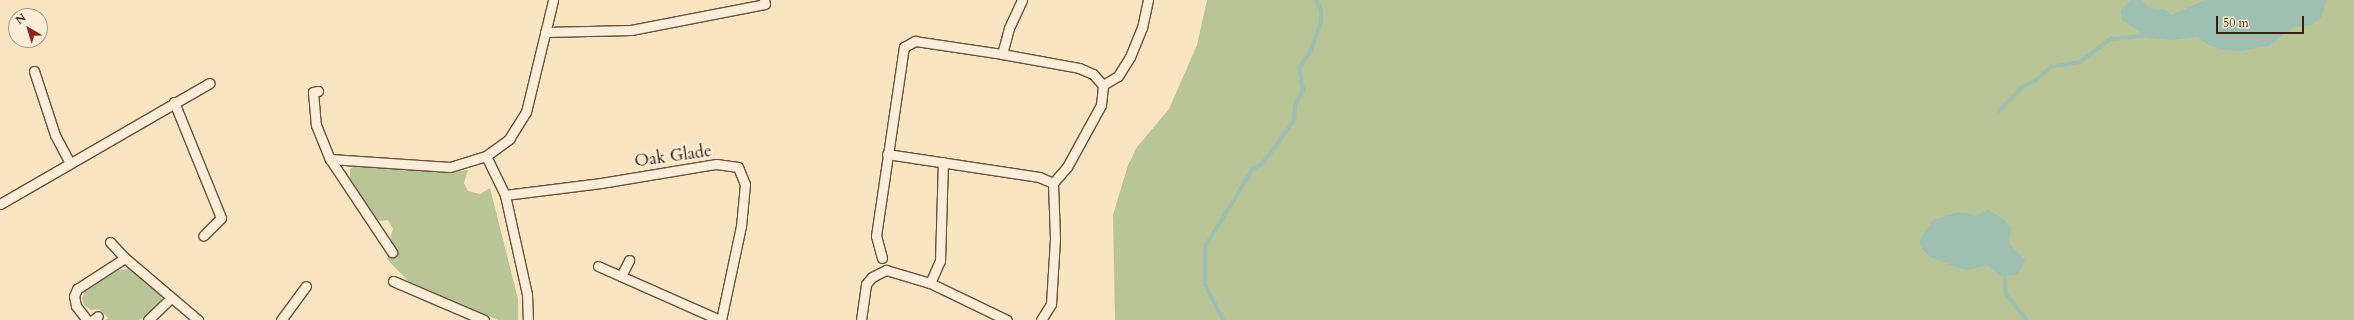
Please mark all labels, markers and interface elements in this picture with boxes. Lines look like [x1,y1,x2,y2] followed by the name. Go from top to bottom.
[8,8,48,48] north arrow
[2218,8,2306,34] scale bar
[13,10,29,28] text: N
[2223,15,2249,31] text: 50 m
[633,140,713,172] street label: Oak Glade

